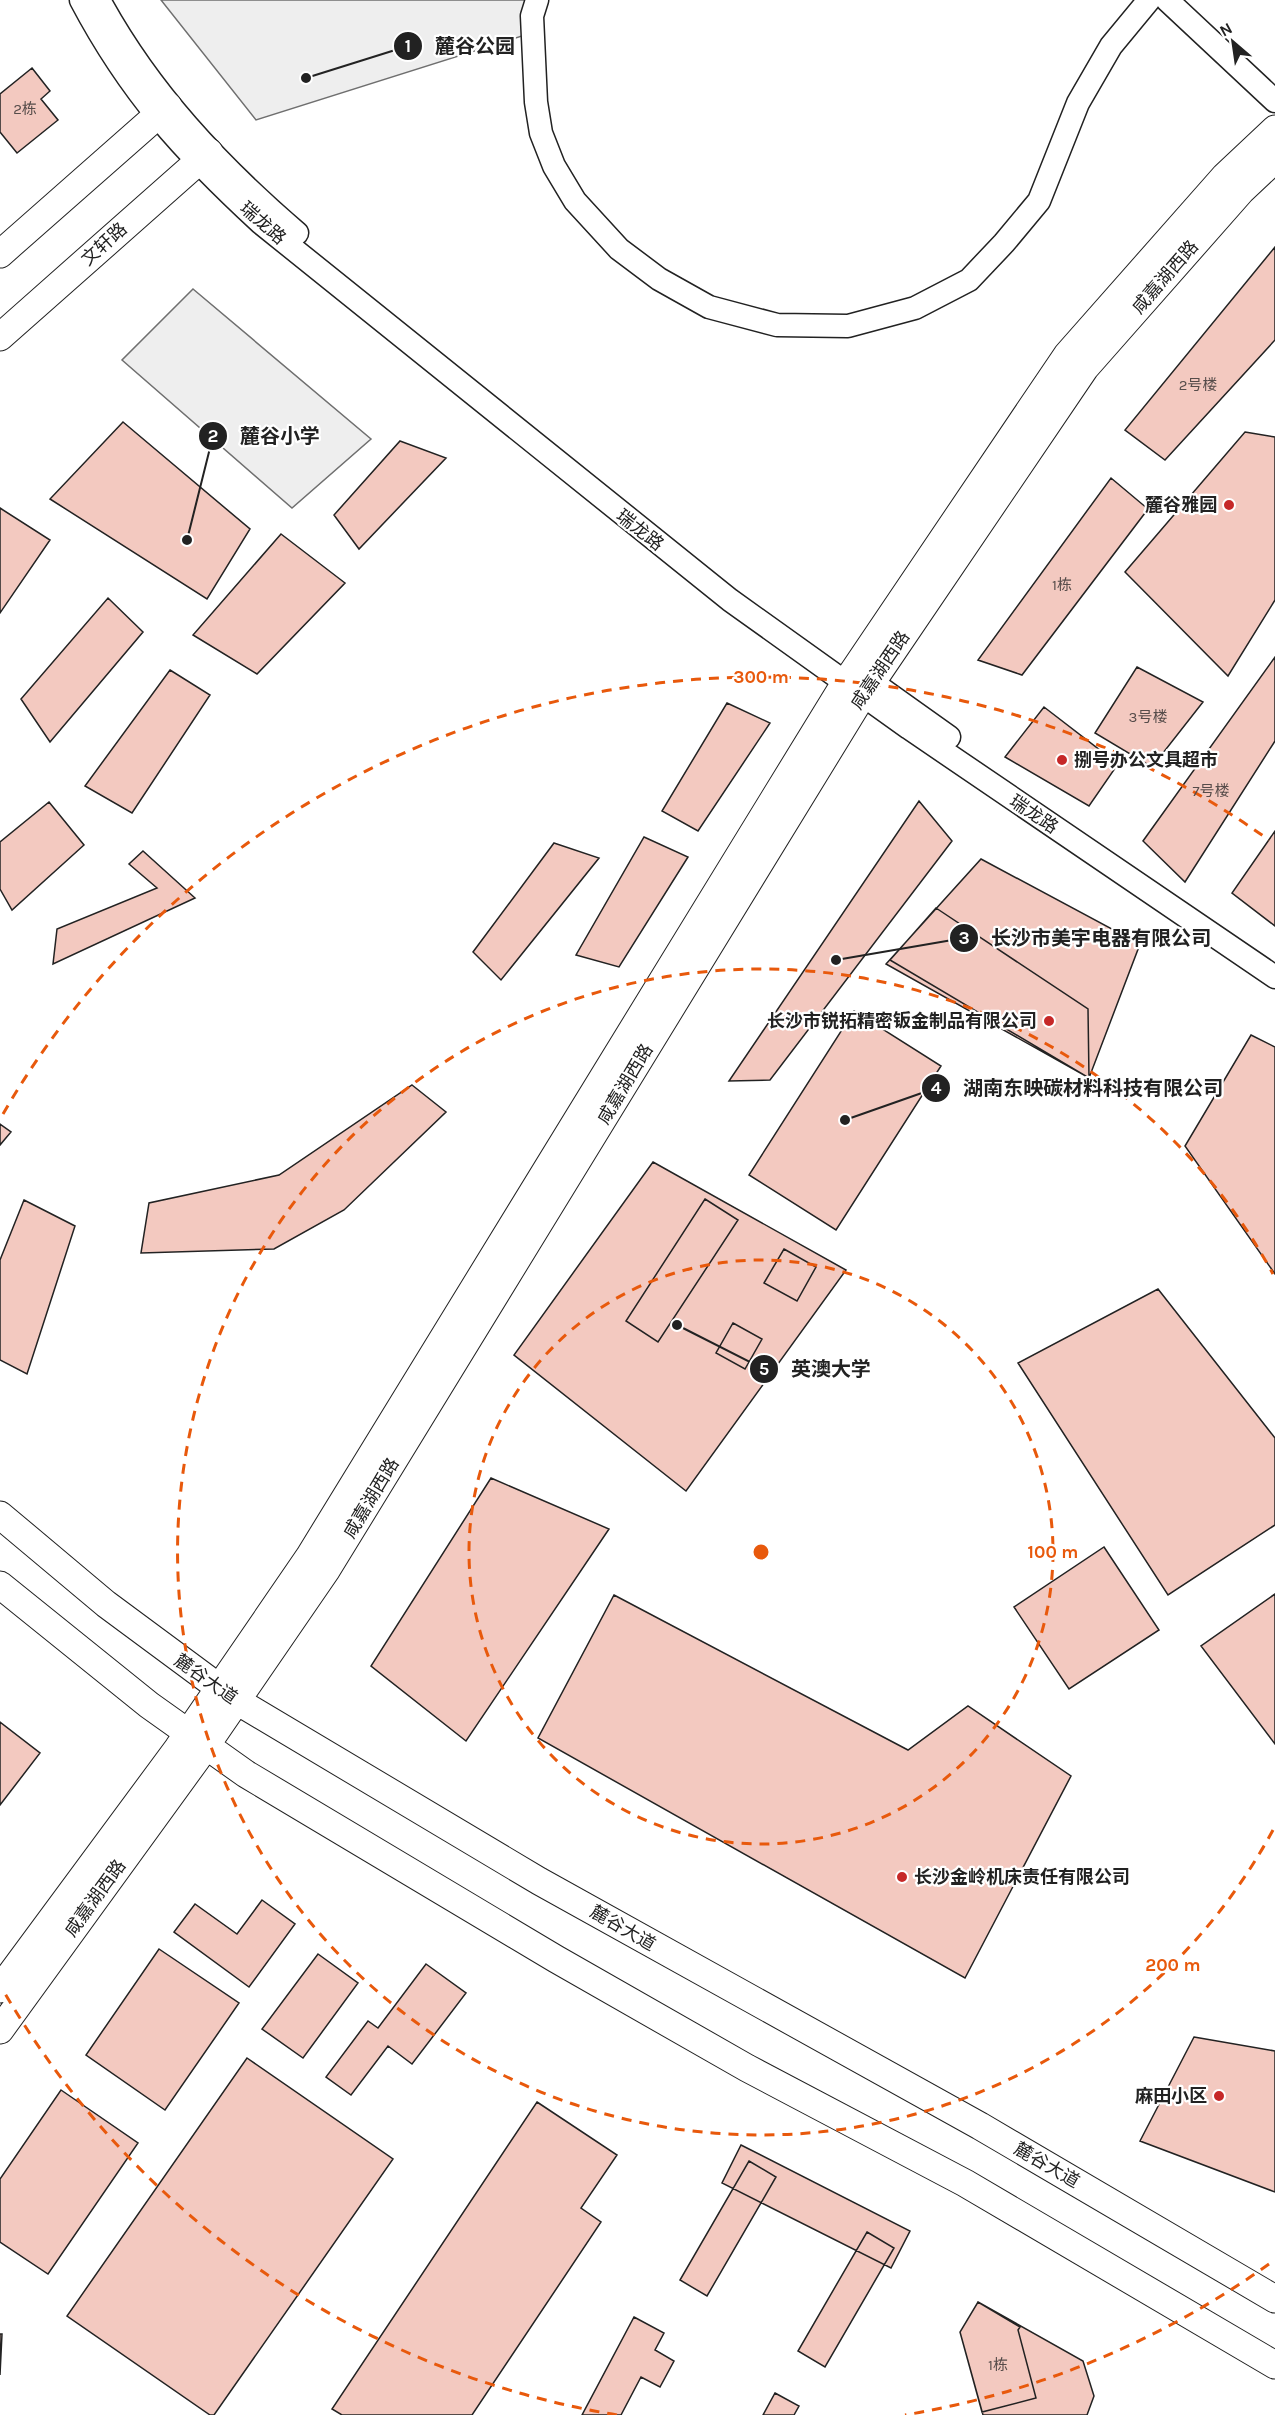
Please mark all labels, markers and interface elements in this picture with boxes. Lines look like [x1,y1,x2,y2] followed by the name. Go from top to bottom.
[1203,12,1263,72] north arrow
[1216,18,1236,40] text: N
[393,27,527,65] callout: 麓谷公园
[405,35,411,57] text: 1
[435,35,515,58] text: 麓谷公园
[13,100,37,118] house number: 2栋
[235,197,291,249] street label: 瑞龙路
[77,218,131,270] street label: 文轩路
[1127,236,1203,318] street label: 咸嘉湖西路
[1179,376,1217,394] house number: 2号楼
[198,417,332,455] callout: 麓谷小学
[208,425,218,447] text: 2
[240,425,320,448] text: 麓谷小学
[1145,494,1217,516] place label: 麓谷雅园
[1222,498,1236,512] marker: 麓谷雅园
[612,505,668,555] street label: 瑞龙路
[1052,576,1072,594] house number: 1栋
[846,627,914,713] street label: 咸嘉湖西路
[733,666,789,688] text: 300 m
[1129,708,1167,726] house number: 3号楼
[1074,749,1218,771] place label: 捌号办公文具超市
[1055,753,1069,767] marker: 捌号办公文具超市
[1192,782,1230,800] house number: 7号楼
[1005,790,1063,838] street label: 瑞龙路
[949,919,1223,957] callout: 长沙市美宇电器有限公司
[958,927,970,949] text: 3
[991,927,1211,950] text: 长沙市美宇电器有限公司
[767,1010,1037,1032] place label: 长沙市锐拓精密钣金制品有限公司
[1042,1014,1056,1028] marker: 长沙市锐拓精密钣金制品有限公司
[592,1040,658,1128] street label: 咸嘉湖西路
[921,1069,1235,1107] callout: 湖南东映碳材料科技有限公司
[931,1077,942,1099] text: 4
[963,1077,1223,1100] text: 湖南东映碳材料科技有限公司
[749,1350,883,1388] callout: 英澳大学
[759,1358,769,1380] text: 5
[791,1358,871,1381] text: 英澳大学
[338,1454,404,1542] street label: 咸嘉湖西路
[1028,1541,1078,1563] text: 100 m
[751,1542,771,1562] centre of rings
[170,1649,242,1709] street label: 麓谷大道
[60,1855,130,1941] street label: 咸嘉湖西路
[914,1866,1130,1888] place label: 长沙金岭机床责任有限公司
[895,1870,909,1884] marker: 长沙金岭机床责任有限公司
[586,1900,660,1956] street label: 麓谷大道
[1145,1954,1201,1976] text: 200 m
[1135,2085,1207,2107] place label: 麻田小区
[1212,2089,1226,2103] marker: 麻田小区
[1010,2137,1084,2193] street label: 麓谷大道
[988,2356,1008,2374] house number: 1栋

